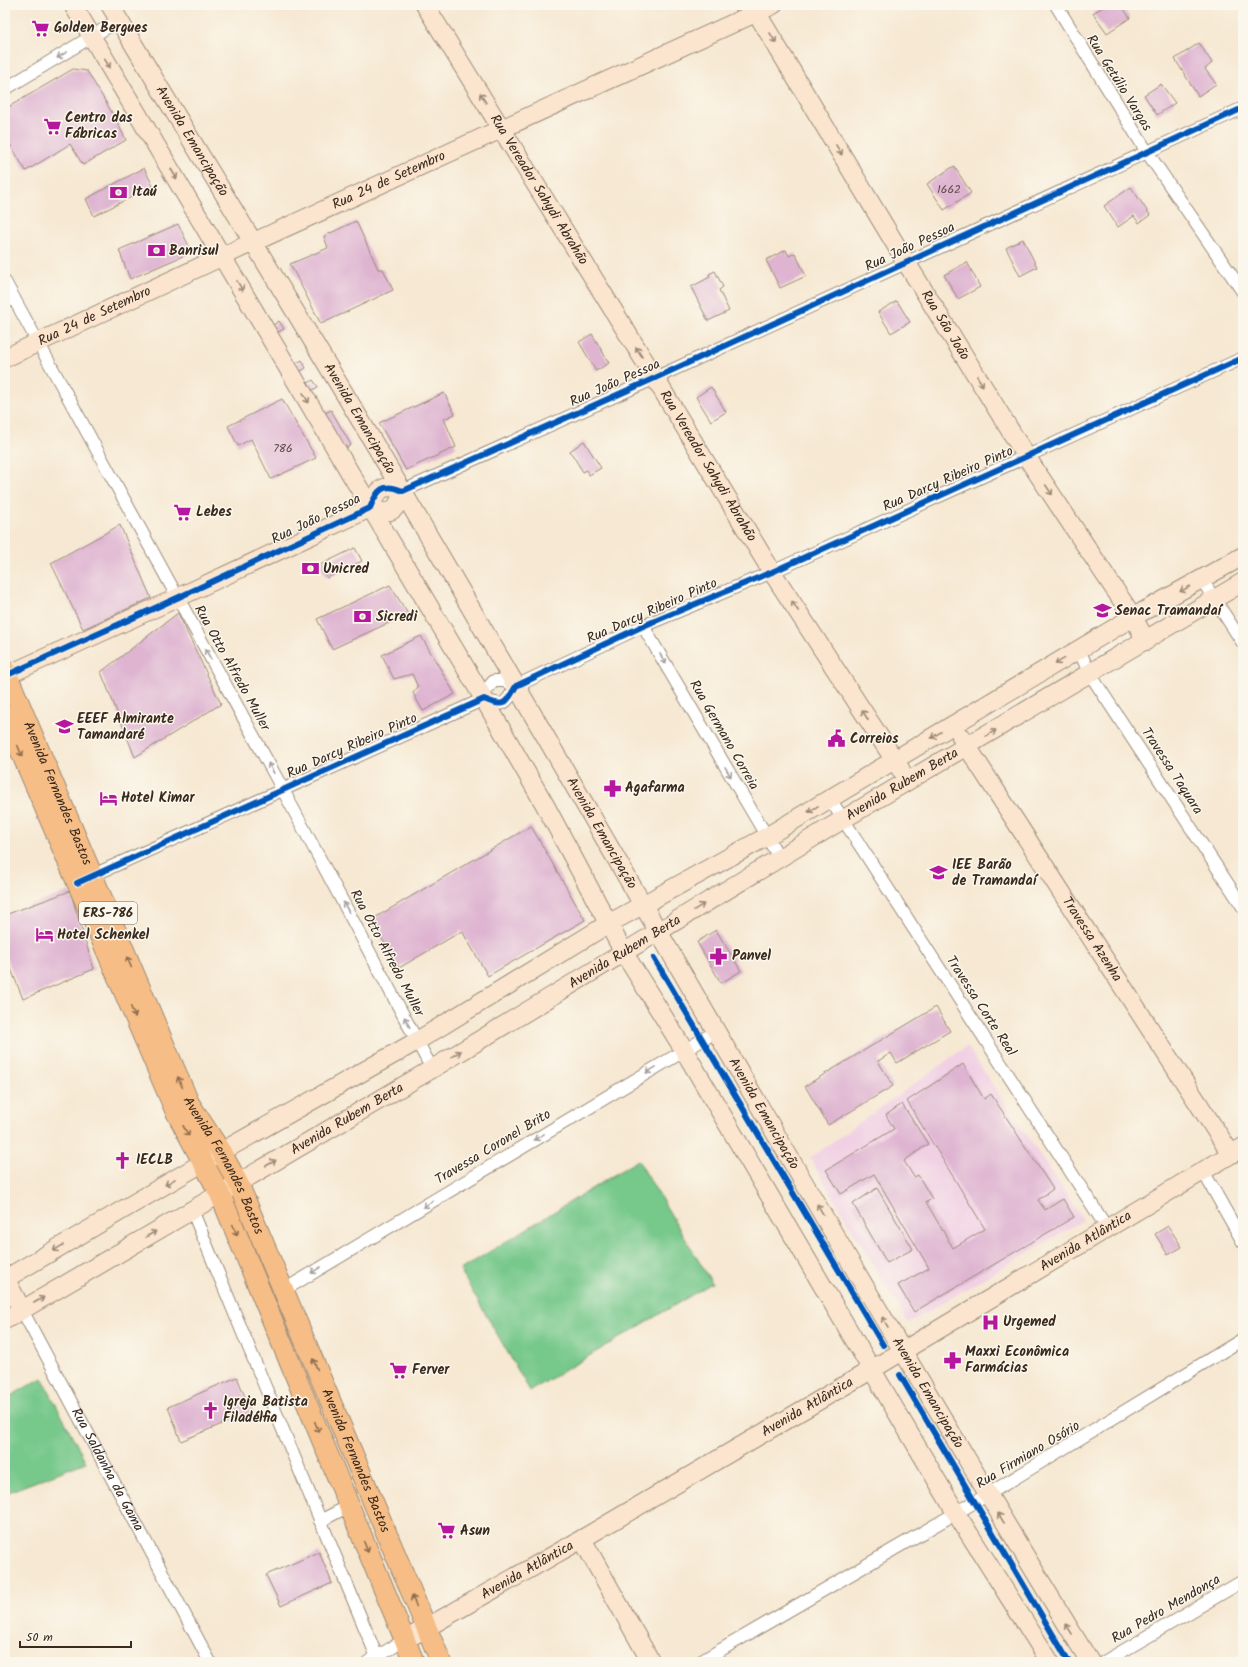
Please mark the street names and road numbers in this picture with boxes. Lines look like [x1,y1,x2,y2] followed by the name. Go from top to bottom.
[1080,30,1158,136] street label: Rua Getúlio Vargas
[150,82,234,201] street label: Avenida Emancipação
[484,110,594,269] street label: Rua Vereador Sahydi Abrahão
[329,145,449,216] street label: Rua 24 de Setembro
[861,216,959,278] street label: Rua João Pessoa
[35,280,155,352] street label: Rua 24 de Setembro
[915,286,975,365] street label: Rua São João
[566,353,664,413] street label: Rua João Pessoa
[318,359,401,479] street label: Avenida Emancipação
[654,386,762,546] street label: Rua Vereador Sahydi Abrahão
[879,440,1017,518] street label: Rua Darcy Ribeiro Pinto
[267,488,365,550] street label: Rua João Pessoa
[583,572,721,650] street label: Rua Darcy Ribeiro Pinto
[188,601,276,736] street label: Rua Otto Alfredo Muller
[683,676,765,794] street label: Rua Germano Correia
[283,707,421,785] street label: Rua Darcy Ribeiro Pinto
[17,718,98,869] street label: Avenida Fernandes Bastos
[1135,723,1209,819] street label: Travessa Taquara
[842,742,963,826] street label: Avenida Rubem Berta
[560,773,643,893] street label: Avenida Emancipação
[344,886,430,1022] street label: Rua Otto Alfredo Muller
[1056,892,1128,986] street label: Travessa Azenha
[79,902,137,924] road number: ERS-786
[564,909,685,994] street label: Avenida Rubem Berta
[940,951,1022,1061] street label: Travessa Corte Real
[723,1053,805,1174] street label: Avenida Emancipação
[286,1077,408,1161] street label: Avenida Rubem Berta
[177,1093,270,1238] street label: Avenida Fernandes Bastos
[431,1104,555,1190] street label: Travessa Coronel Brito
[1036,1205,1136,1277] street label: Avenida Atlântica
[886,1333,969,1453] street label: Avenida Emancipação
[757,1371,858,1443] street label: Avenida Atlântica
[315,1385,396,1536] street label: Avenida Fernandes Bastos
[65,1404,149,1535] street label: Rua Saldanha da Gama
[972,1415,1084,1495] street label: Rua Firmiano Osório
[477,1535,578,1605] street label: Avenida Atlântica
[1107,1569,1225,1649] street label: Rua Pedro Mendonça

